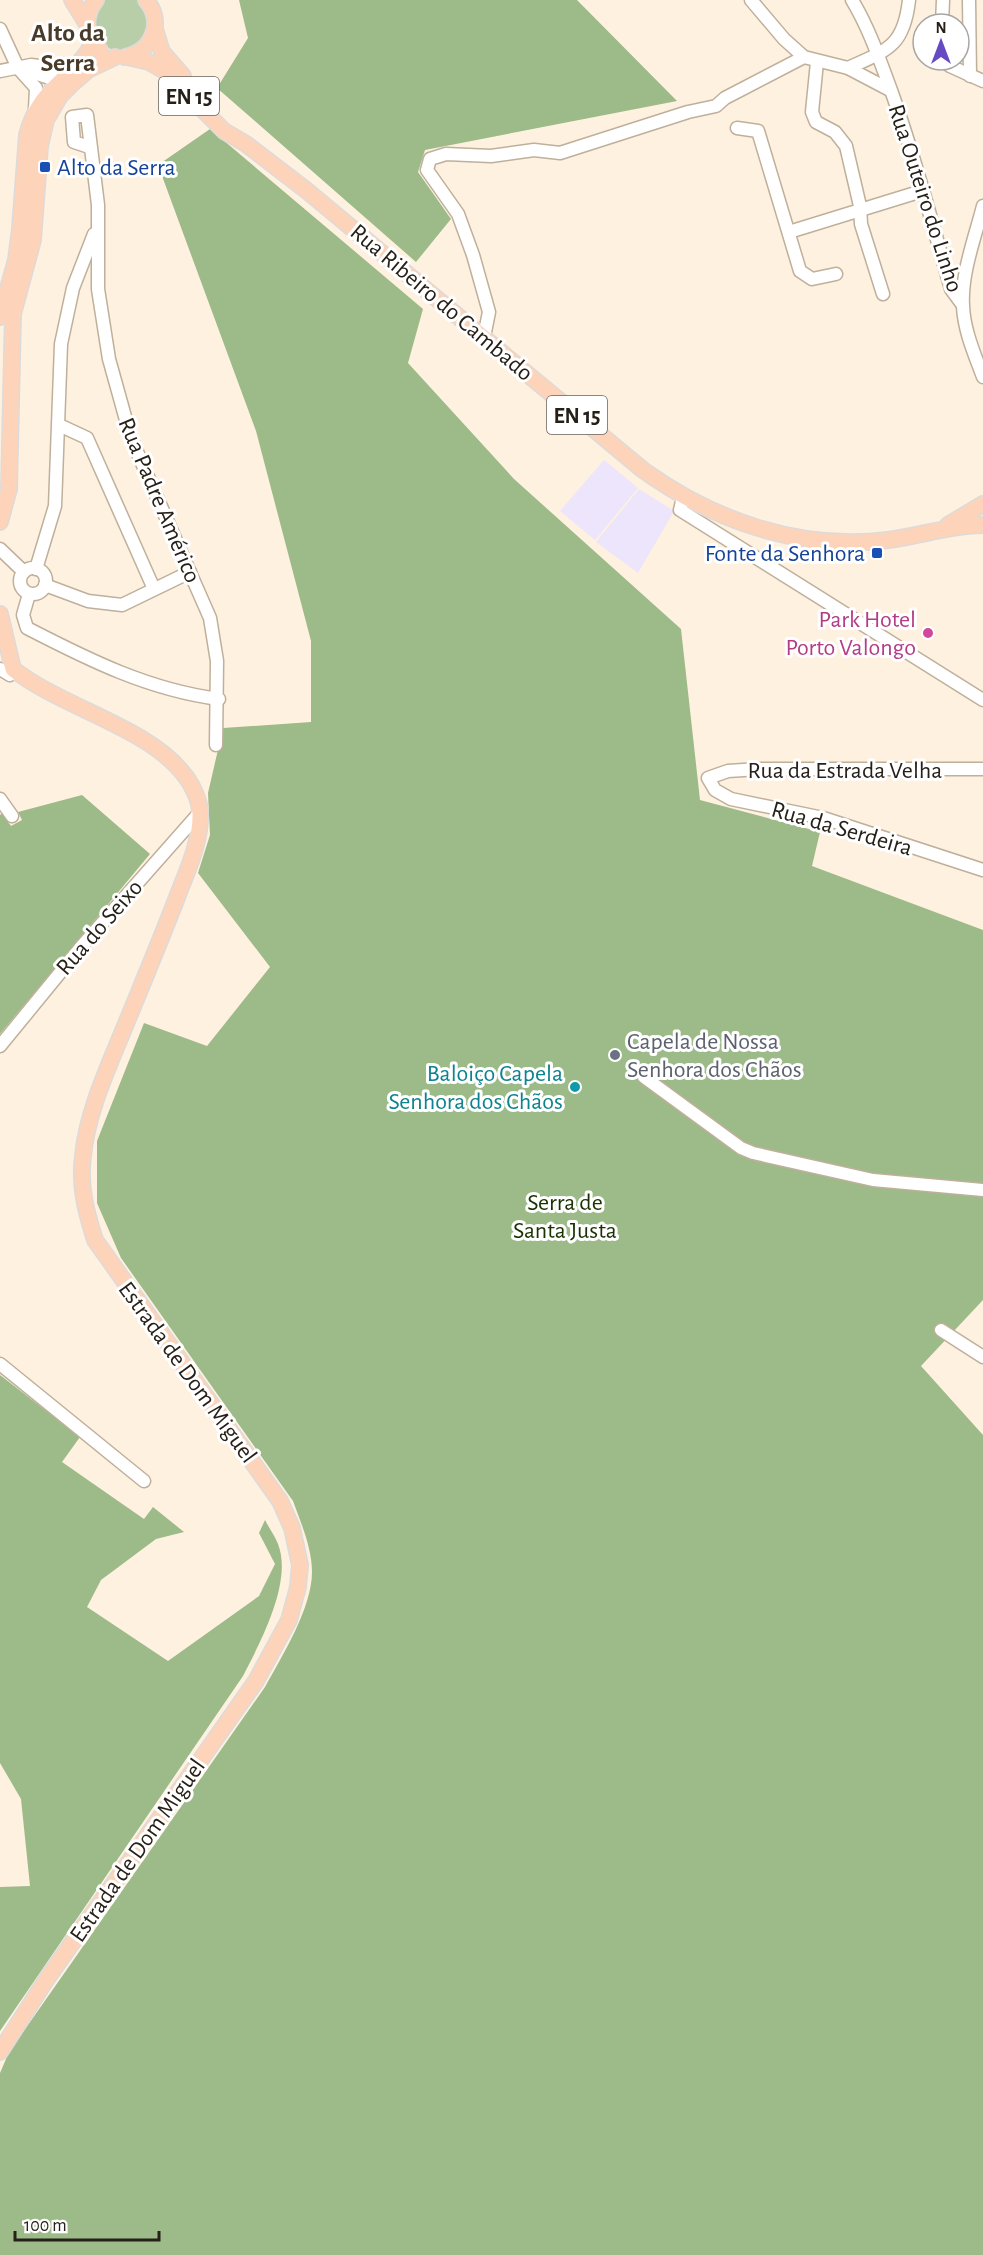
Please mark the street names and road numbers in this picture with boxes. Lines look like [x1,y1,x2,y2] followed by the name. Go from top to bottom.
[159,77,219,115] road number: EN 15
[883,101,967,295] street label: Rua Outeiro do Linho
[345,220,537,386] street label: Rua Ribeiro do Cambado
[547,396,607,434] road number: EN 15
[114,414,205,586] street label: Rua Padre Américo
[748,759,942,783] street label: Rua da Estrada Velha
[769,797,915,861] street label: Rua da Serdeira
[52,875,147,980] street label: Rua do Seixo
[114,1278,261,1468] street label: Estrada de Dom Miguel
[66,1755,210,1947] street label: Estrada de Dom Miguel

